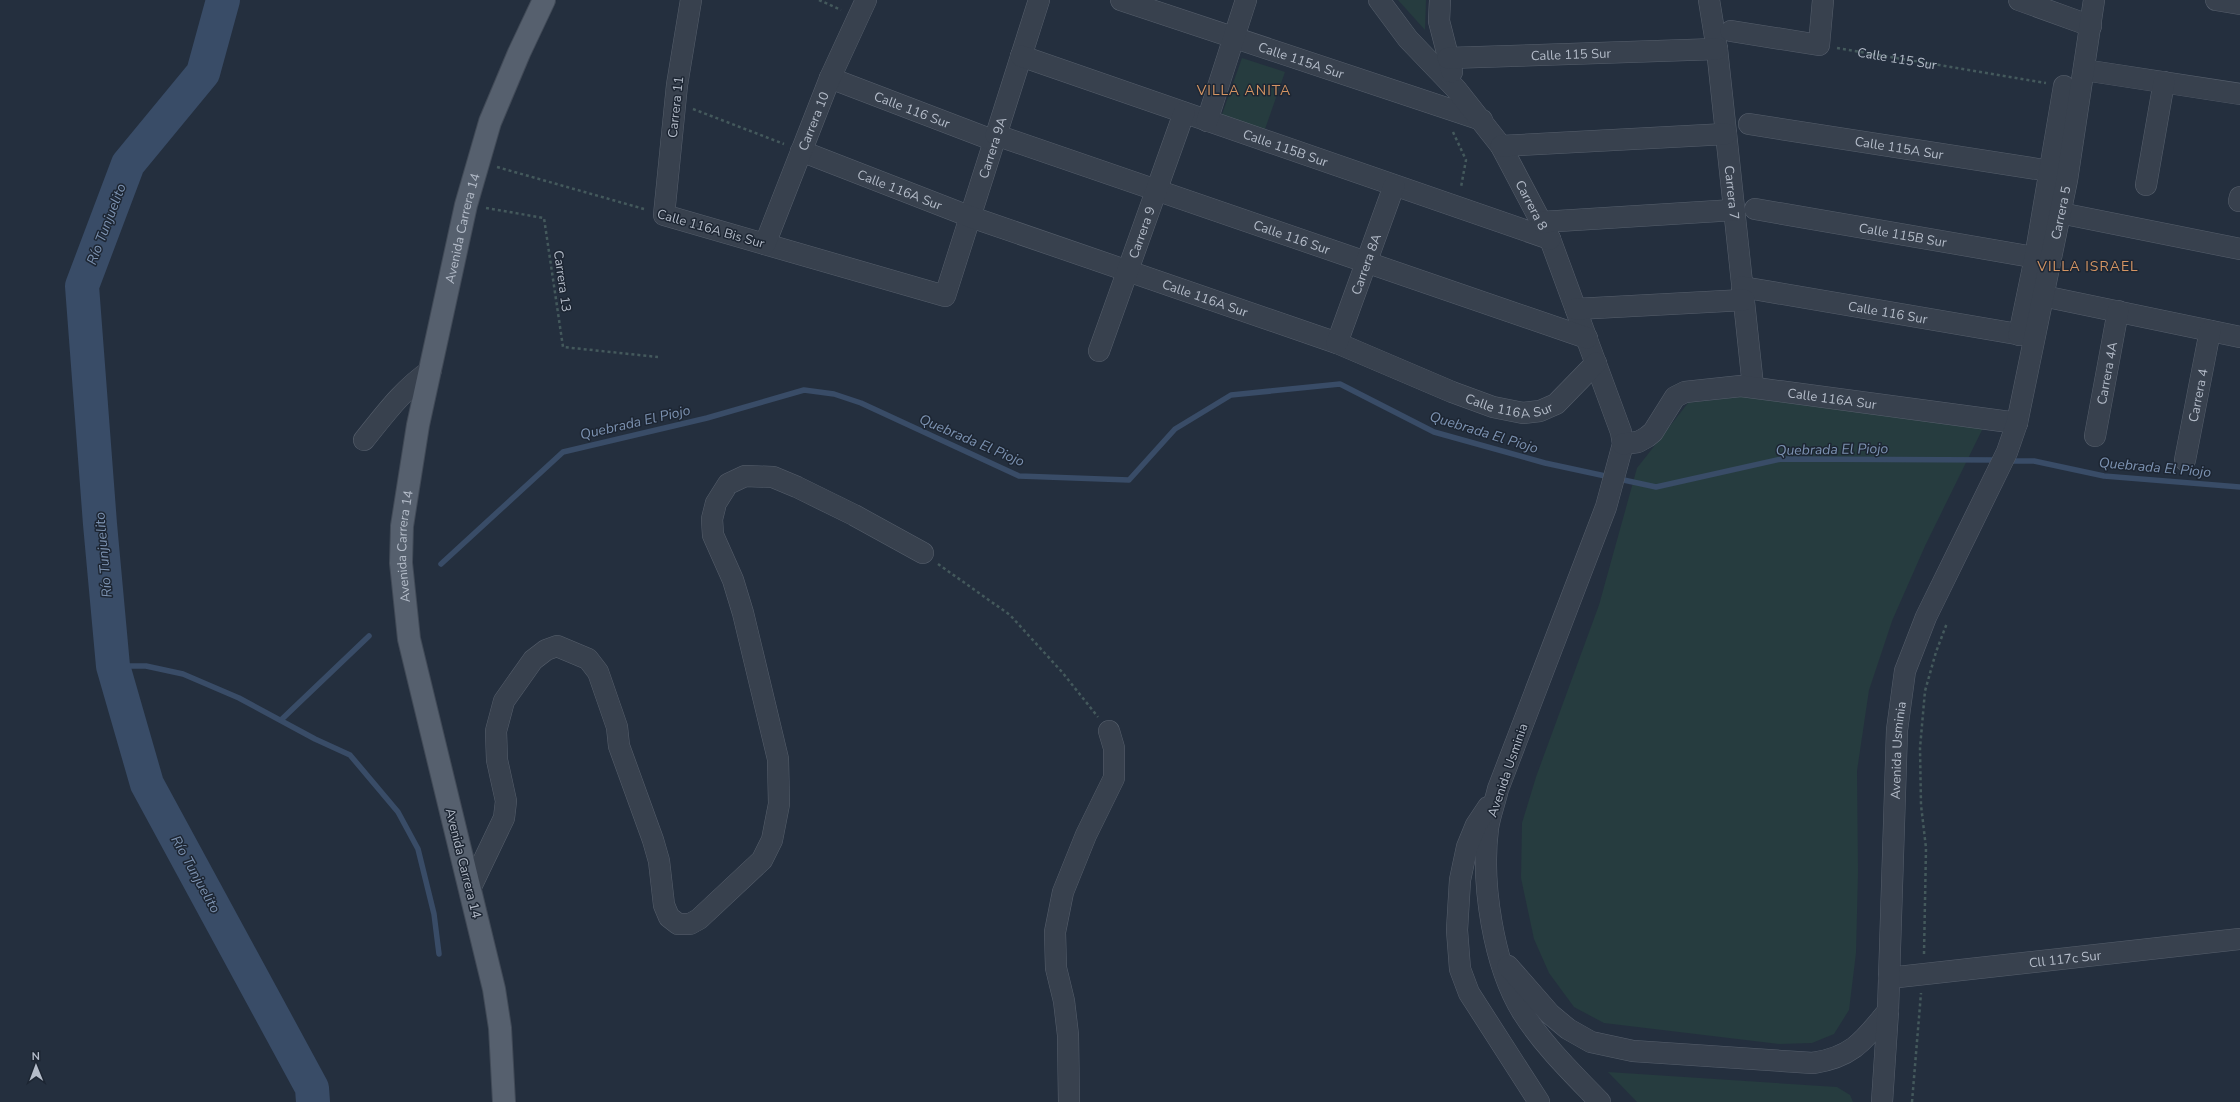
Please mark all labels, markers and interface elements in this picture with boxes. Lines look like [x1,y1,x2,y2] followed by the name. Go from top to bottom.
[1256,38,1347,84] street label: Calle 115A Sur
[1856,44,1938,75] street label: Calle 115 Sur
[1531,45,1612,65] street label: Calle 115 Sur
[664,75,688,139] street label: Carrera 11
[1196,81,1291,100] district label: VILLA ANITA
[871,88,953,133] street label: Calle 116 Sur
[794,89,834,154] street label: Carrera 10
[975,114,1011,181] street label: Carrera 9A
[1240,125,1331,172] street label: Calle 115B Sur
[1853,133,1945,164] street label: Calle 115A Sur
[1720,165,1743,221] street label: Carrera 7
[854,166,945,215] street label: Calle 116A Sur
[441,171,485,285] street label: Avenida Carrera 14
[1510,177,1552,234] street label: Carrera 8
[82,181,131,268] water label: Río Tunjuelito
[2047,184,2076,241] street label: Carrera 5
[1125,204,1160,261] street label: Carrera 9
[655,205,767,253] street label: Calle 116A Bis Sur
[1251,216,1333,259] street label: Calle 116 Sur
[1857,219,1948,252] street label: Calle 115B Sur
[1347,231,1386,297] street label: Carrera 8A
[549,249,575,313] street label: Carrera 13
[2036,257,2139,276] district label: VILLA ISRAEL
[1160,275,1250,322] street label: Calle 116A Sur
[1847,297,1929,329] street label: Calle 116 Sur
[2093,340,2122,406] street label: Carrera 4A
[2185,367,2213,424] street label: Carrera 4
[1786,384,1878,414] street label: Calle 116A Sur
[1462,390,1556,423] street label: Calle 116A Sur
[578,401,692,444] water label: Quebrada El Piojo
[1427,407,1541,458] water label: Quebrada El Piojo
[916,410,1028,471] water label: Quebrada El Piojo
[1776,439,1889,460] water label: Quebrada El Piojo
[2098,453,2212,482] water label: Quebrada El Piojo
[393,489,418,603] street label: Avenida Carrera 14
[90,511,117,599] water label: Río Tunjuelito
[1887,700,1911,800] street label: Avenida Usminia
[1483,721,1532,820] street label: Avenida Usminia
[441,806,485,920] street label: Avenida Carrera 14
[166,832,225,917] water label: Río Tunjuelito
[2028,946,2102,972] street label: Cll 117c Sur
[16,1046,56,1086] north arrow
[32,1049,40,1064] text: N

